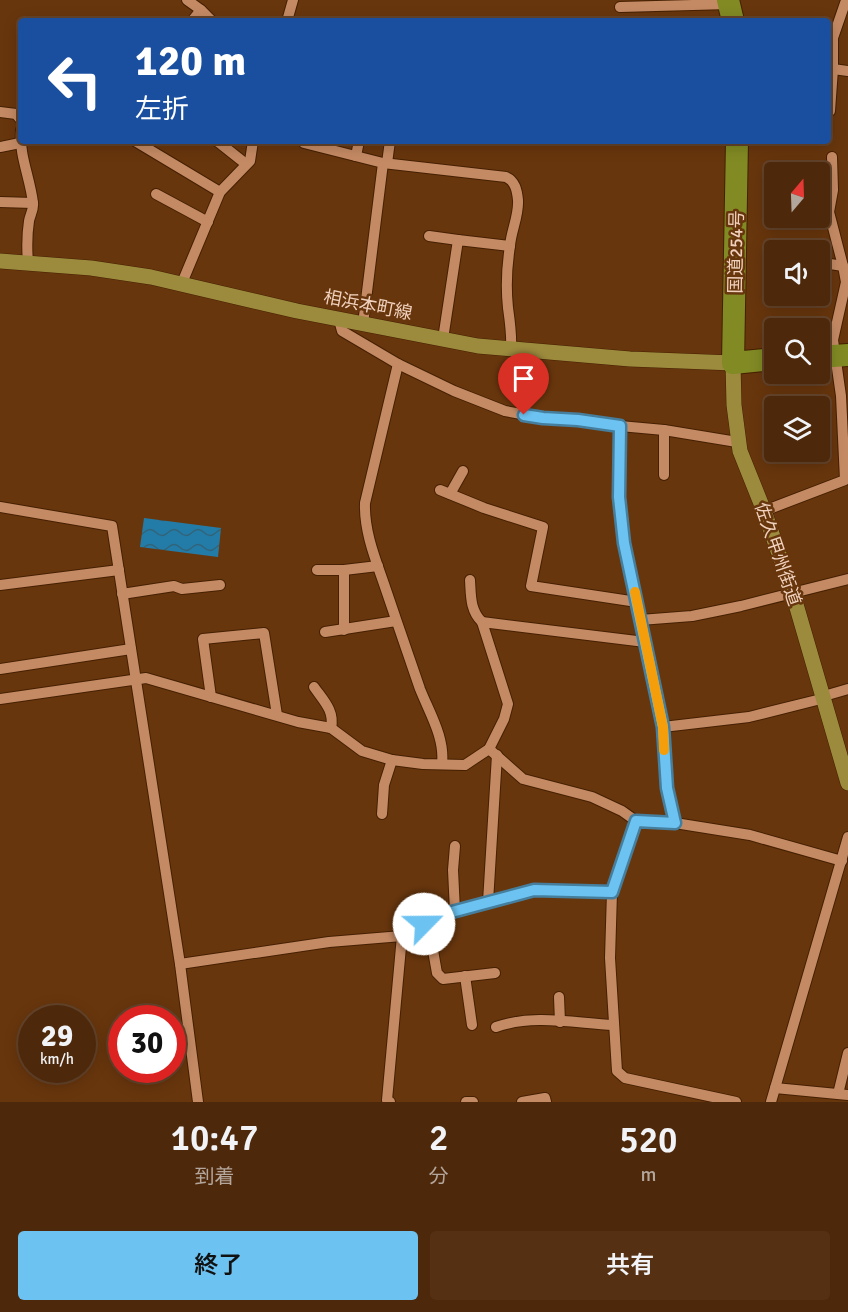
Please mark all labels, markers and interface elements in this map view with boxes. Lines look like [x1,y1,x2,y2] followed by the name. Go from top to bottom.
[135,36,246,87] text: 120 m
[36,42,114,120] icon: left
[135,93,189,126] text: 左折
[764,162,830,228] north arrow
[764,162,830,462] map controls
[724,210,748,294] street label: 国道254号
[764,240,830,306] button: sound
[322,286,414,324] street label: 相浜本町線
[764,318,830,384] button: search
[498,353,549,415] pin
[507,362,540,395] icon: arrive
[764,396,830,462] button: layers
[750,499,806,609] street label: 佐久甲州街道
[392,892,456,956] position arrow
[108,1005,186,1083] speed limit sign: 30
[41,1018,73,1055] text: 29
[40,1050,74,1068] text: km/h
[170,1116,258,1161] text: 10:47
[429,1116,449,1161] text: 2
[619,1118,678,1163] text: 520
[640,1162,656,1187] text: m
[194,1164,234,1189] text: 到着
[429,1164,449,1189] text: 分
[18,1231,418,1300] button: 終了
[430,1231,830,1300] button: 共有

